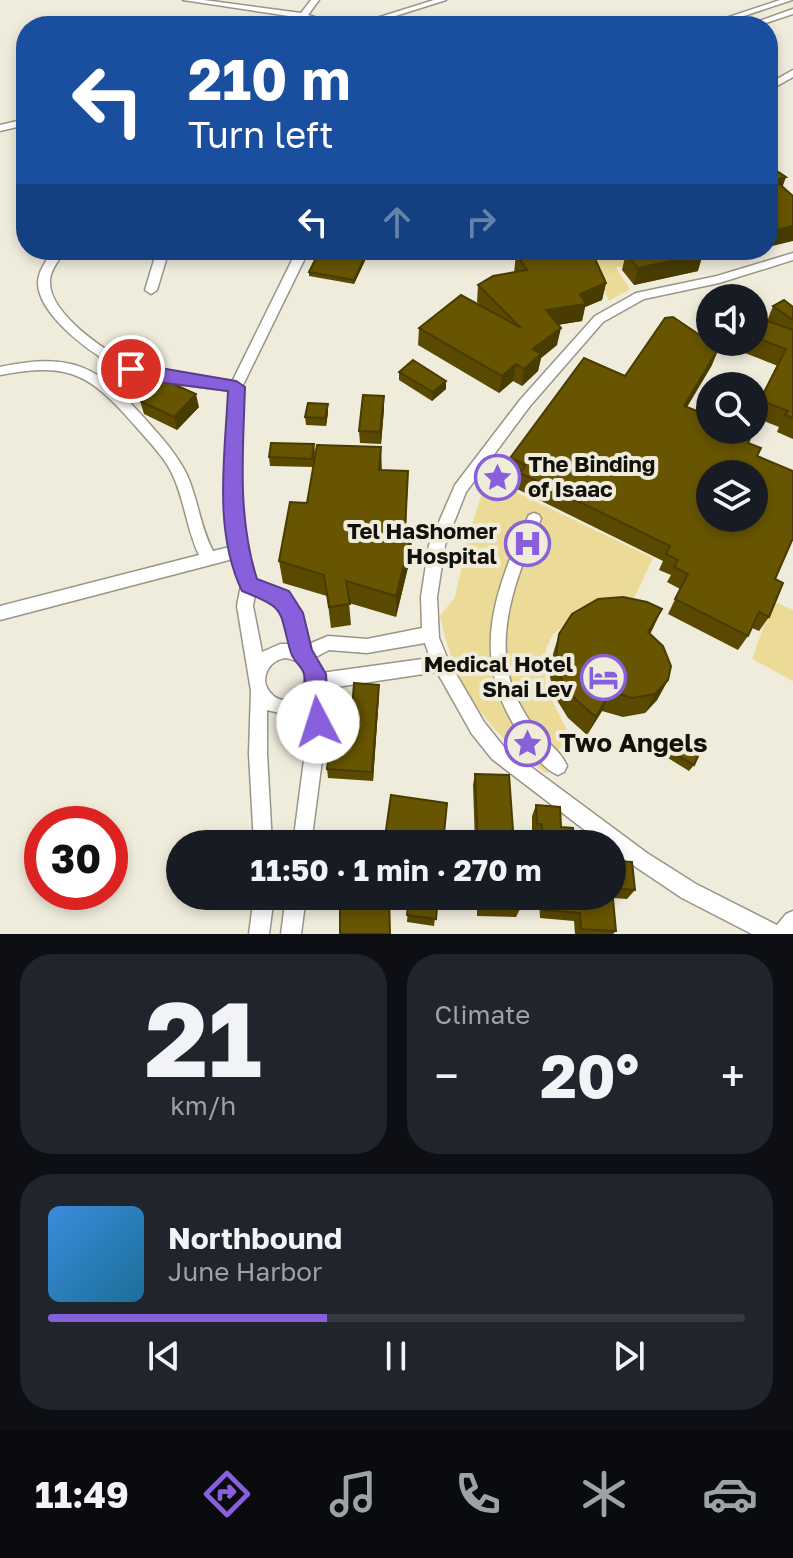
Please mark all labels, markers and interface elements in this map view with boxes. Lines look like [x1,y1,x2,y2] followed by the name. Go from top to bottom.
[188,45,350,112] text: 210 m
[56,48,160,152] icon: left
[188,113,334,156] text: Turn left
[291,200,335,244] icon: left
[375,200,419,244] icon: ahead
[459,200,503,244] icon: right
[696,284,768,532] map controls
[696,284,768,356] button: sound
[97,335,165,403] pin
[109,347,153,391] icon: arrive
[696,372,768,444] button: search
[528,450,655,502] place label: The Binding of Isaac
[473,453,521,501] place icon: The Binding of Isaac
[696,460,768,532] button: layers
[347,517,497,569] place label: Tel HaShomer Hospital
[504,520,552,568] hospital icon: Tel HaShomer Hospital
[424,650,573,702] place label: Medical Hotel Shai Lev
[580,653,628,701] hotel icon: Medical Hotel Shai Lev
[276,680,360,764] position arrow
[504,719,552,767] place icon: Two Angels
[559,727,707,758] place label: Two Angels
[24,806,128,910] speed limit sign: 30
[251,852,541,888] text: 11:50 · 1 min · 270 m
[145,975,262,1100] text: 21
[435,999,530,1030] text: Climate
[540,1039,639,1111] text: 20°
[435,1049,459,1102] text: −
[721,1049,745,1102] text: +
[170,1090,236,1121] text: km/h
[168,1220,342,1256] text: Northbound
[168,1256,322,1287] text: June Harbor
[142,1334,186,1378] icon: previous
[374,1334,418,1378] icon: pause
[607,1334,651,1378] icon: next
[199,1466,255,1522] icon: directions
[325,1466,381,1522] icon: music
[450,1466,506,1522] icon: phone
[576,1466,632,1522] icon: climate
[702,1466,758,1522] icon: car
[35,1473,129,1516] text: 11:49

